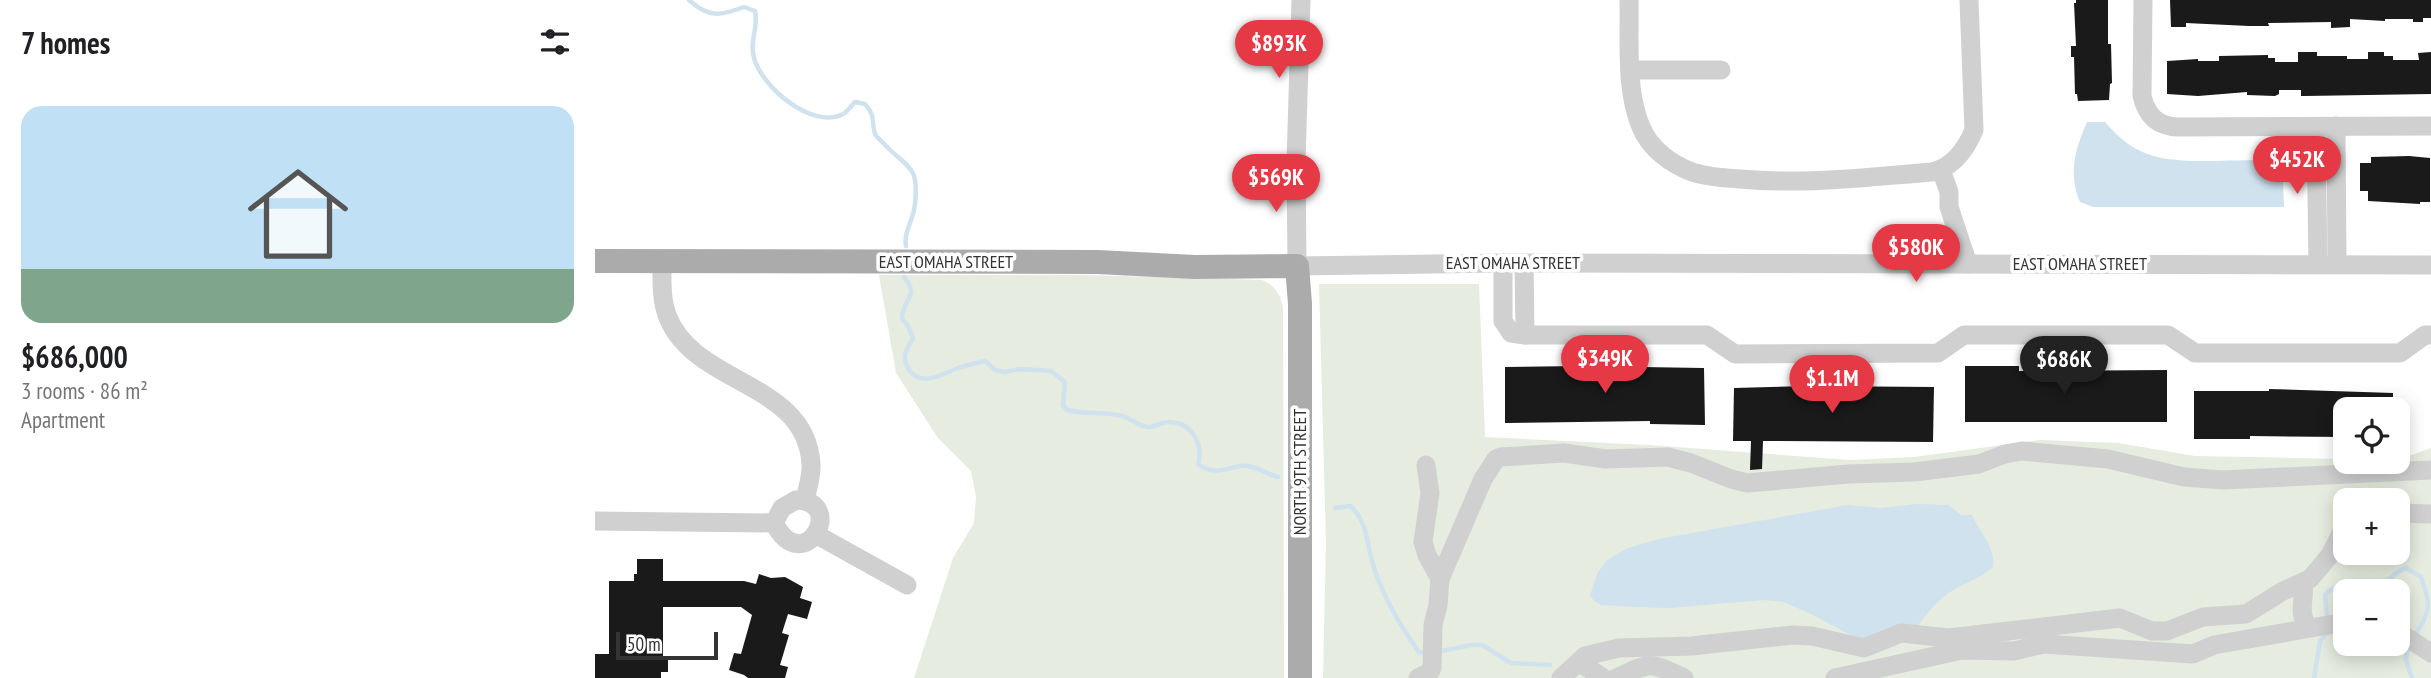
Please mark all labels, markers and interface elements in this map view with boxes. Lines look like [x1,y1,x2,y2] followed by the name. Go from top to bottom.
[1230,20,1328,80] pin: $893K
[21,23,110,62] text: 7 homes
[536,23,574,61] icon: filters
[1251,28,1307,57] text: $893K
[2248,136,2346,196] pin: $452K
[2269,144,2325,173] text: $452K
[235,151,361,277] icon: home
[1227,154,1325,214] pin: $569K
[1248,162,1304,191] text: $569K
[1867,224,1965,284] pin: $580K
[1888,232,1944,261] text: $580K
[879,250,1013,273] street label: EAST OMAHA STREET
[1446,251,1580,274] street label: EAST OMAHA STREET
[2013,252,2147,275] street label: EAST OMAHA STREET
[1556,336,1654,395] pin: $349K
[2015,336,2113,396] pin: $686K
[21,337,128,376] text: $686,000
[1577,343,1633,372] text: $349K
[2036,344,2092,373] text: $686K
[1783,356,1881,415] pin: $1.1M
[1805,363,1859,392] text: $1.1M
[21,376,148,405] text: 3 rooms · 86 m²
[2333,397,2410,656] map controls
[2333,397,2410,474] button: locate
[21,405,105,434] text: Apartment
[1288,409,1311,535] street label: NORTH 9TH STREET
[2333,488,2410,565] button: +
[2333,579,2410,656] button: −
[616,629,717,661] scale bar
[627,632,661,656] text: 50 m

